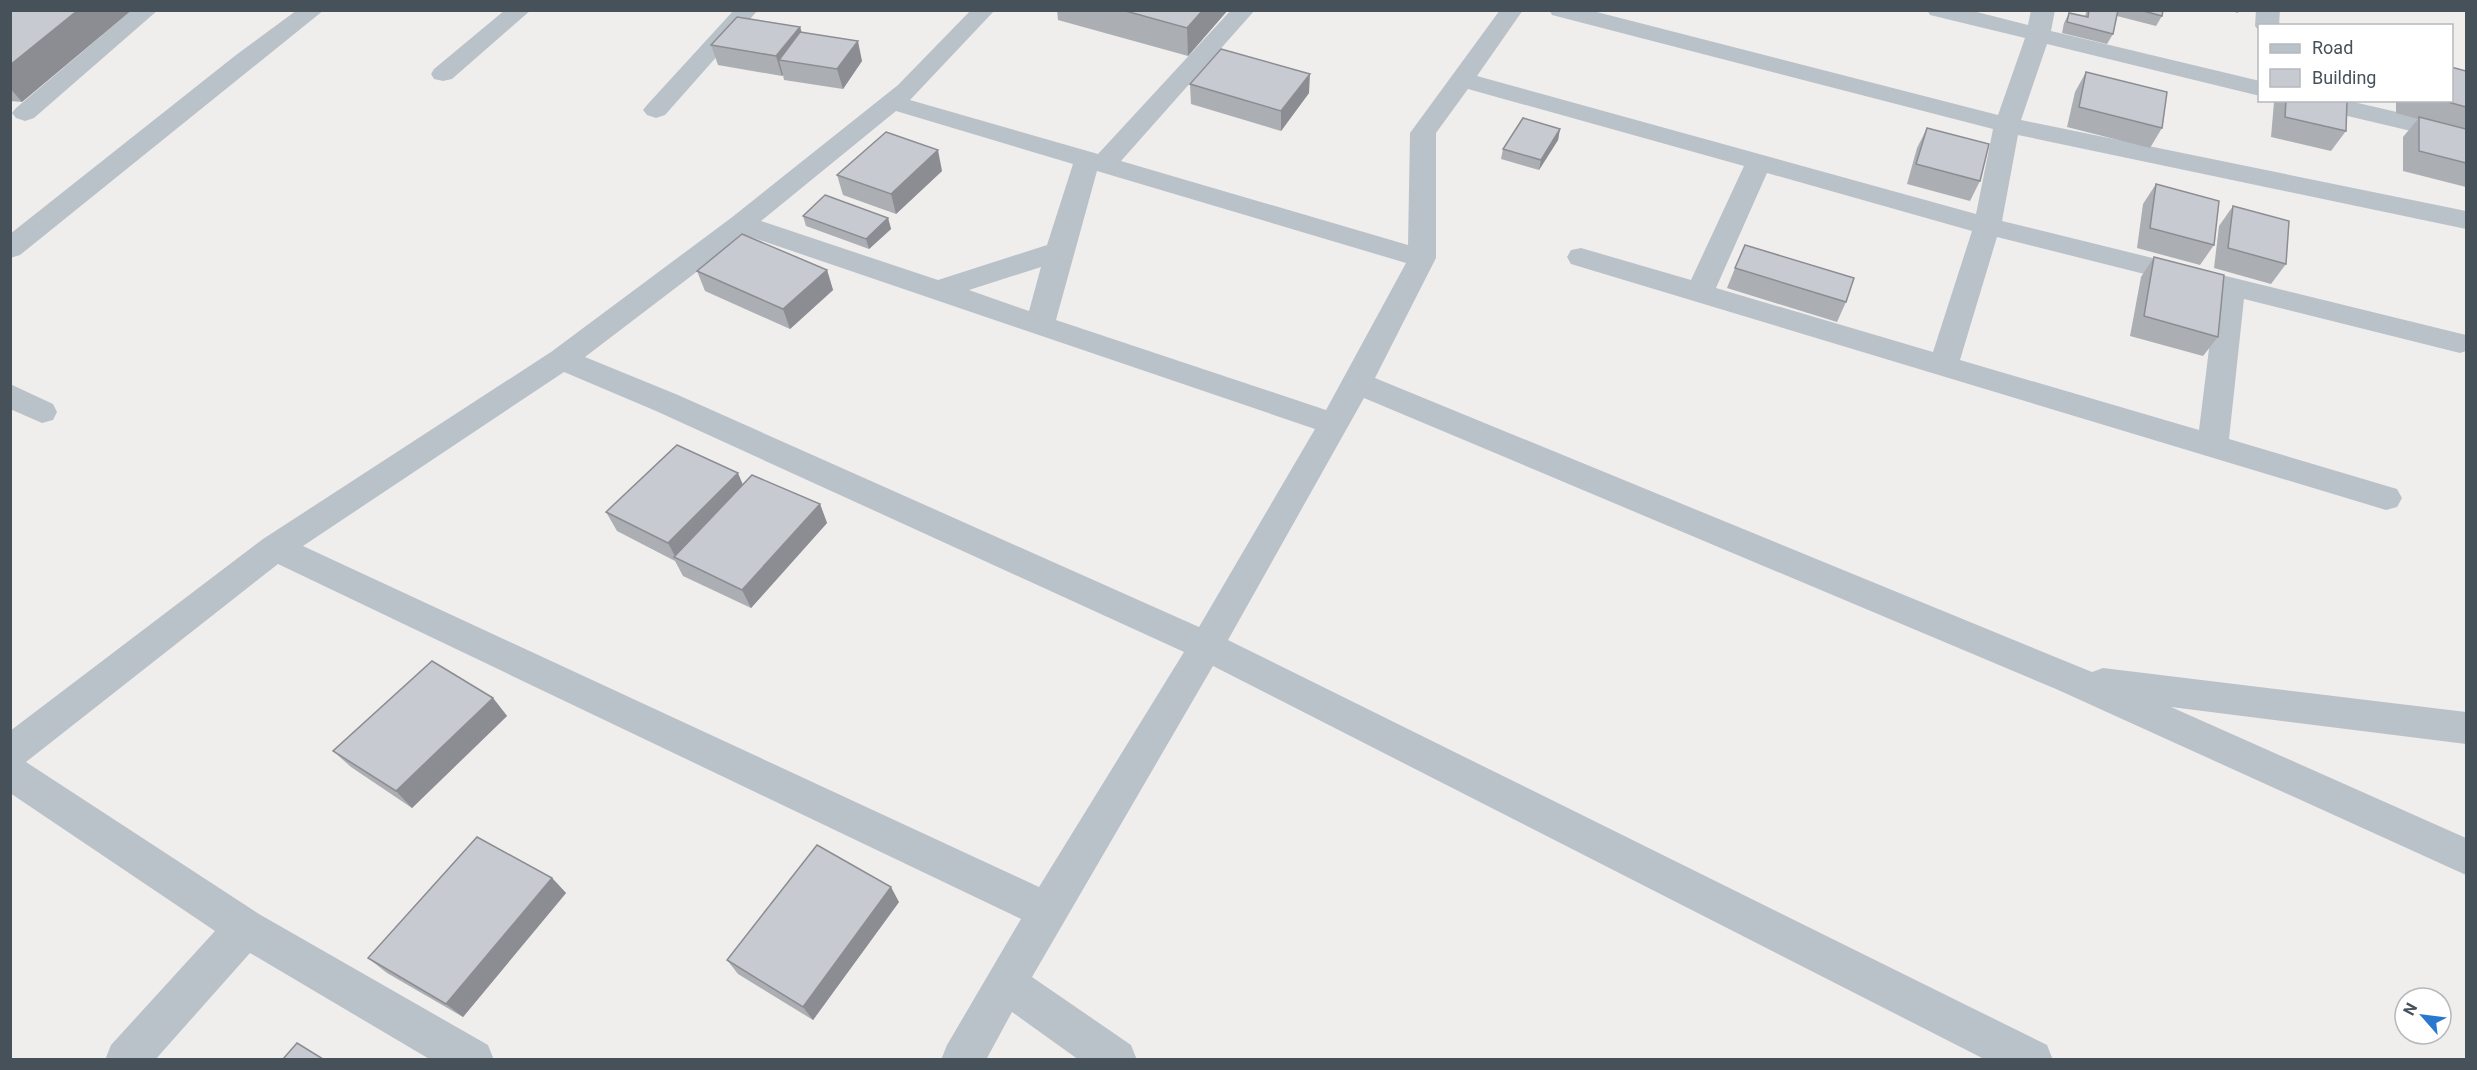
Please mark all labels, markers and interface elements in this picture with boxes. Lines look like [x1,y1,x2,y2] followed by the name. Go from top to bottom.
[2258,24,2453,102] legend
[2312,37,2353,58] text: Road
[2312,67,2376,88] text: Building
[2393,986,2453,1046] north arrow
[2399,1000,2421,1019] text: N

